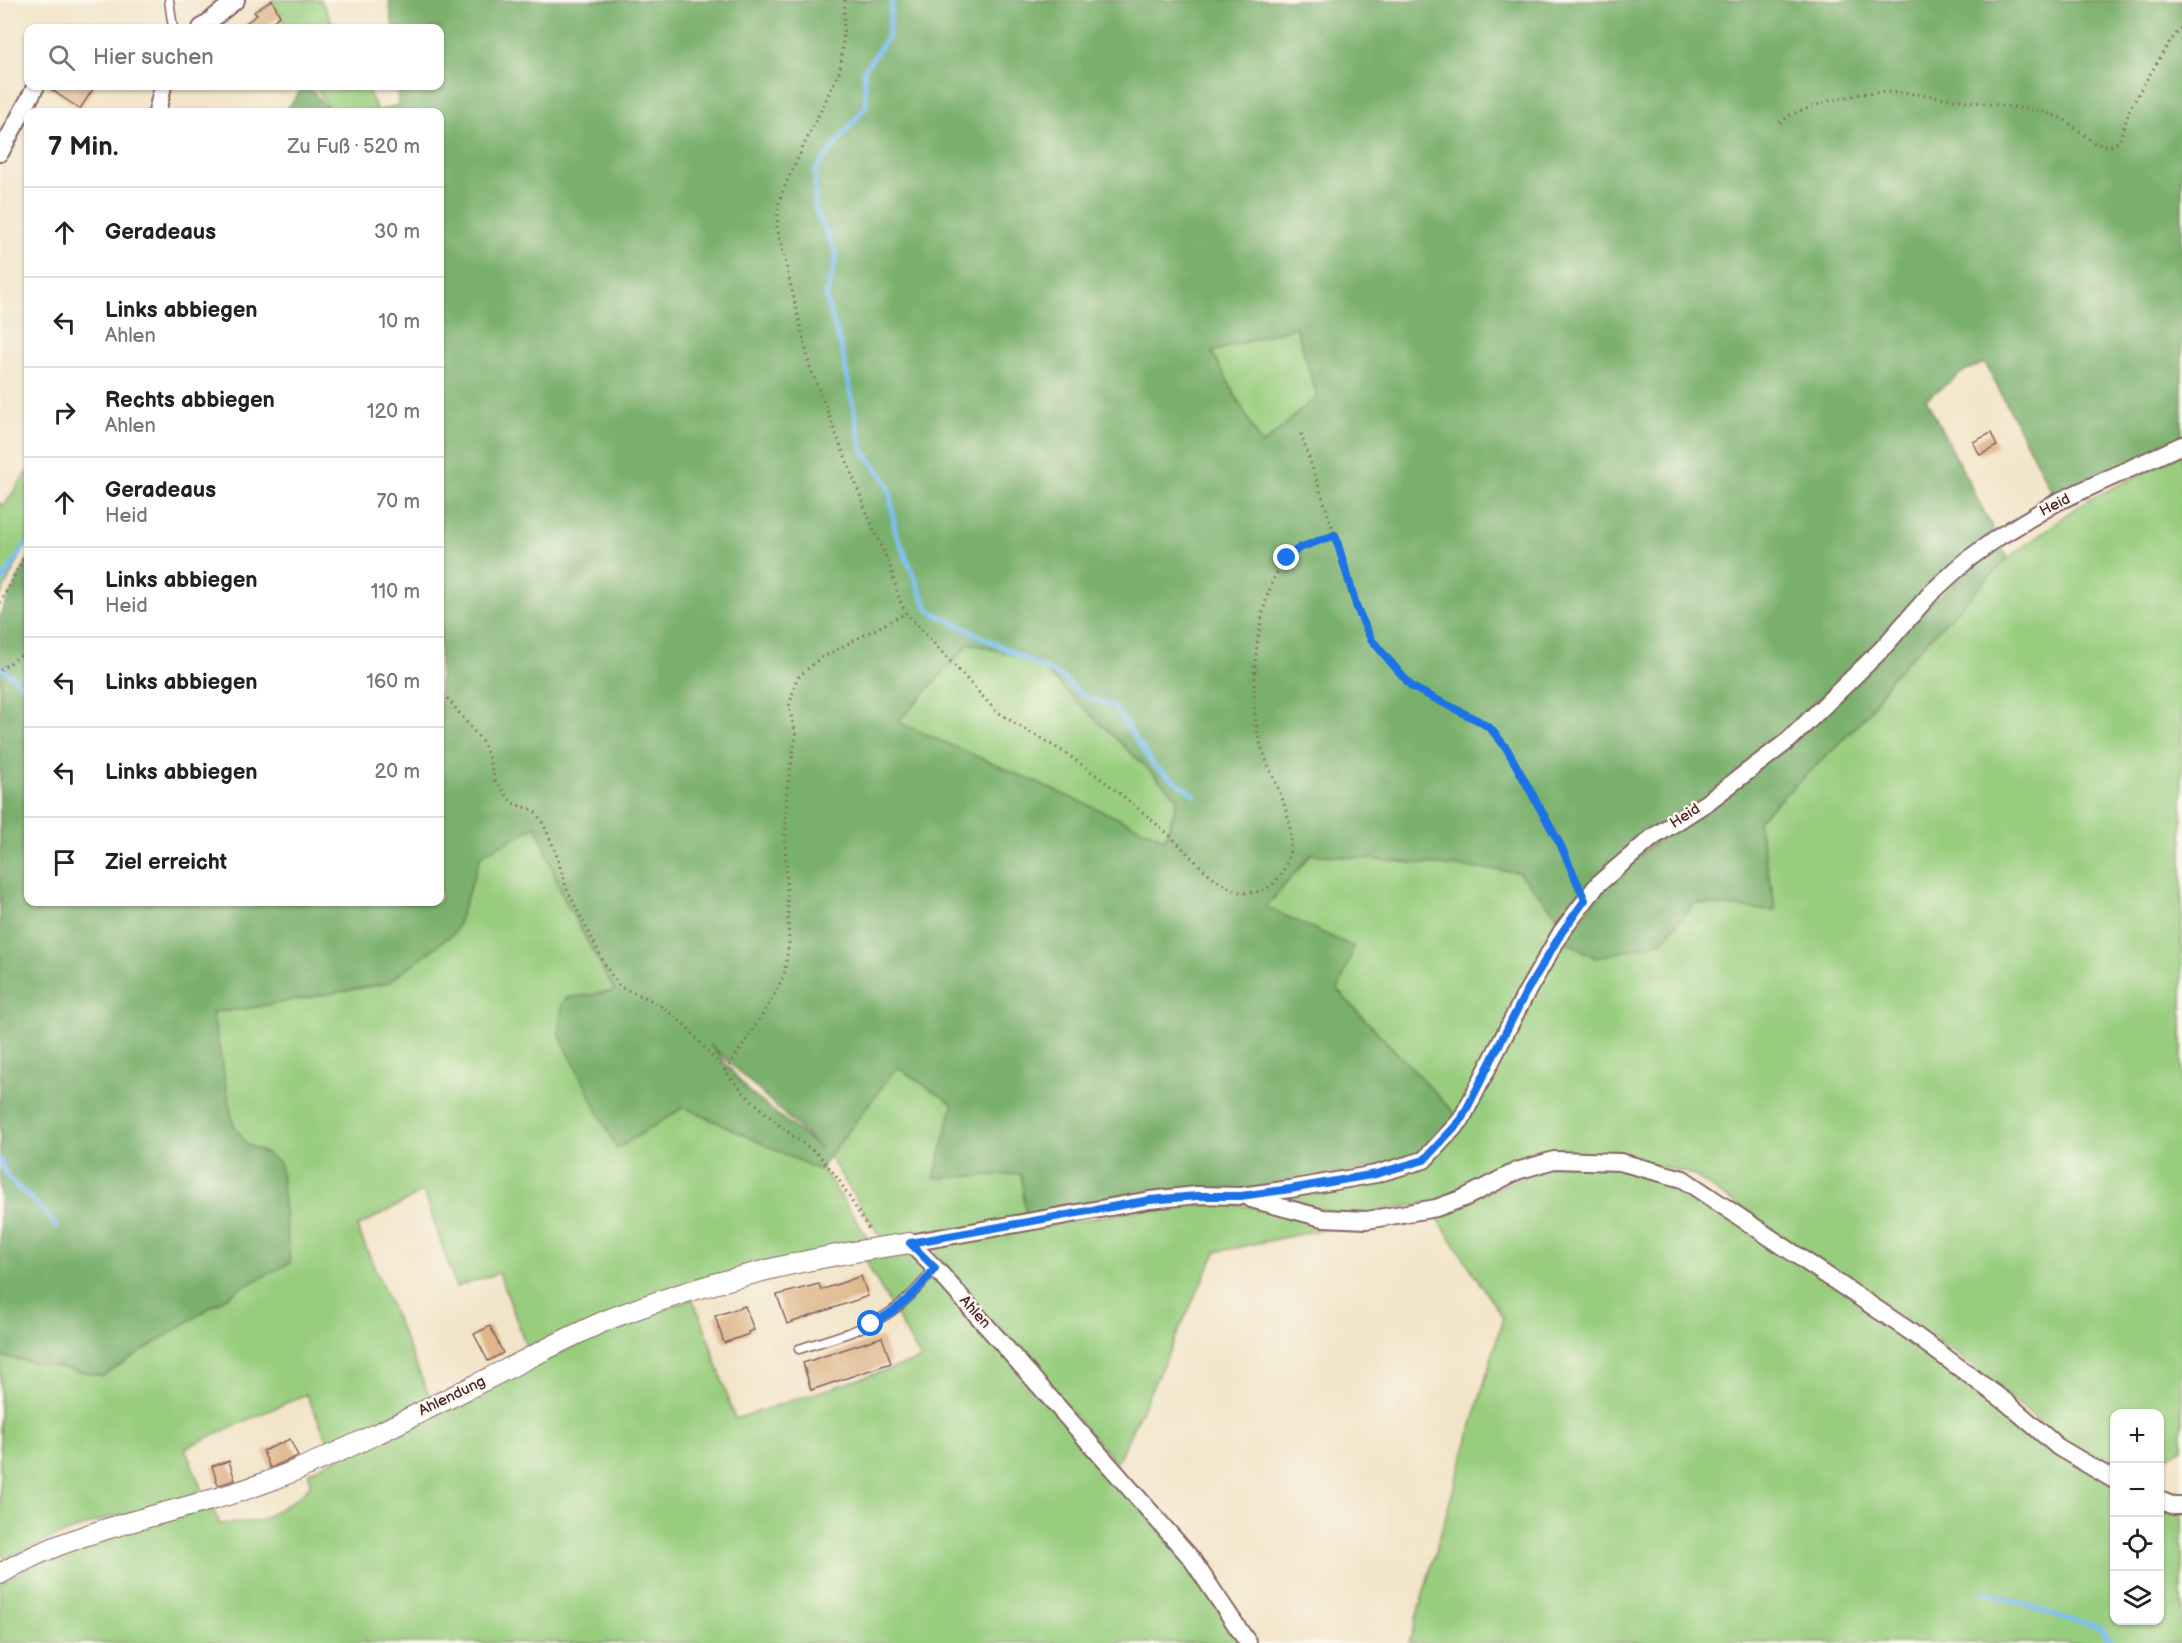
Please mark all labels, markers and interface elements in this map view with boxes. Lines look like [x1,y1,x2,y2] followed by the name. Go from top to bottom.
[24,24,444,90] search box
[45,41,78,74] icon: search
[93,44,214,71] text: Hier suchen
[48,132,118,163] text: 7 Min.
[288,135,420,159] text: Zu Fuß · 520 m
[48,216,81,249] icon: ahead
[105,219,216,246] text: Geradeaus
[374,220,420,244] text: 30 m
[105,297,258,324] text: Links abbiegen
[48,306,81,339] icon: left
[379,310,420,334] text: 10 m
[105,324,156,348] text: Ahlen
[105,387,275,414] text: Rechts abbiegen
[48,396,81,429] icon: right
[367,400,420,424] text: 120 m
[105,414,156,438] text: Ahlen
[105,477,216,504] text: Geradeaus
[48,486,81,519] icon: ahead
[2036,489,2074,521] street label: Heid
[376,490,420,514] text: 70 m
[105,504,148,528] text: Heid
[1273,544,1299,570] route end
[105,567,258,594] text: Links abbiegen
[48,576,81,609] icon: left
[371,580,420,604] text: 110 m
[105,594,148,618] text: Heid
[48,666,81,699] icon: left
[105,669,258,696] text: Links abbiegen
[366,670,420,694] text: 160 m
[48,756,81,789] icon: left
[105,759,258,786] text: Links abbiegen
[375,760,420,784] text: 20 m
[1666,799,1704,833] street label: Heid
[48,846,81,879] icon: arrive
[105,849,227,876] text: Ziel erreicht
[955,1292,995,1332] street label: Ahlen
[857,1310,883,1336] route start
[415,1372,489,1420] street label: Ahlendung
[2110,1409,2164,1625] map controls
[2110,1409,2164,1463] button: +
[2110,1463,2164,1517] button: −
[2110,1517,2164,1571] button: locate
[2110,1571,2164,1625] button: layers

